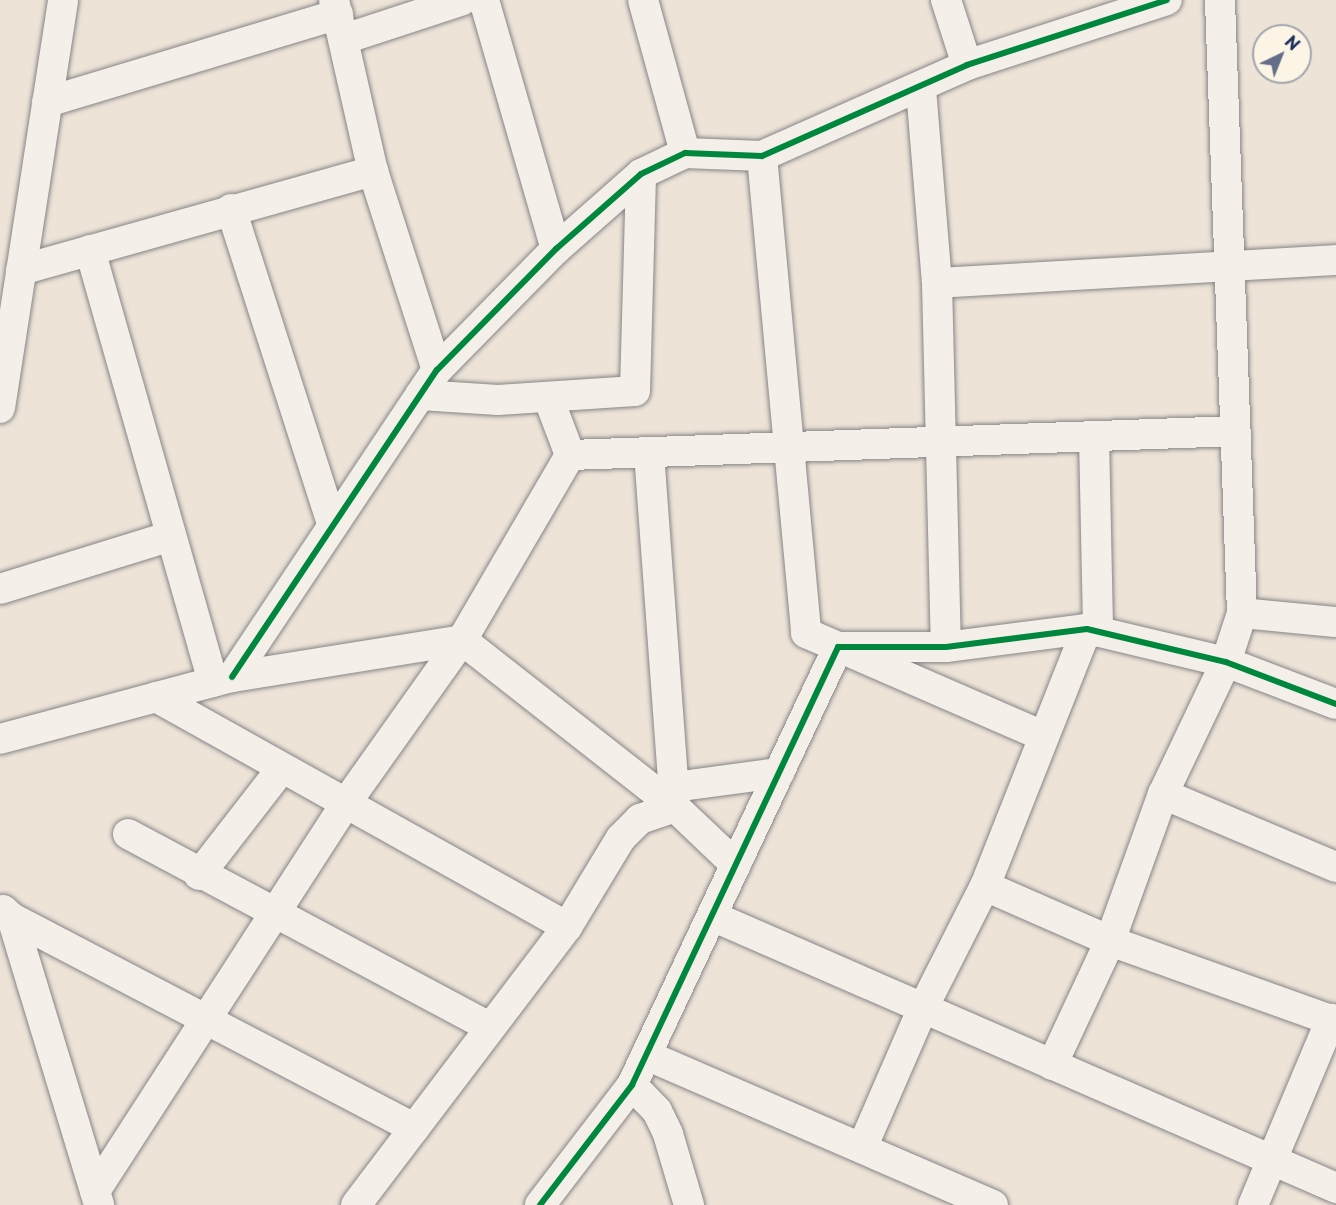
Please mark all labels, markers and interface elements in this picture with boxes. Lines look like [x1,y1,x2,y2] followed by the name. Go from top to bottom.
[1252,24,1312,84] north arrow
[1280,29,1306,55] text: N

